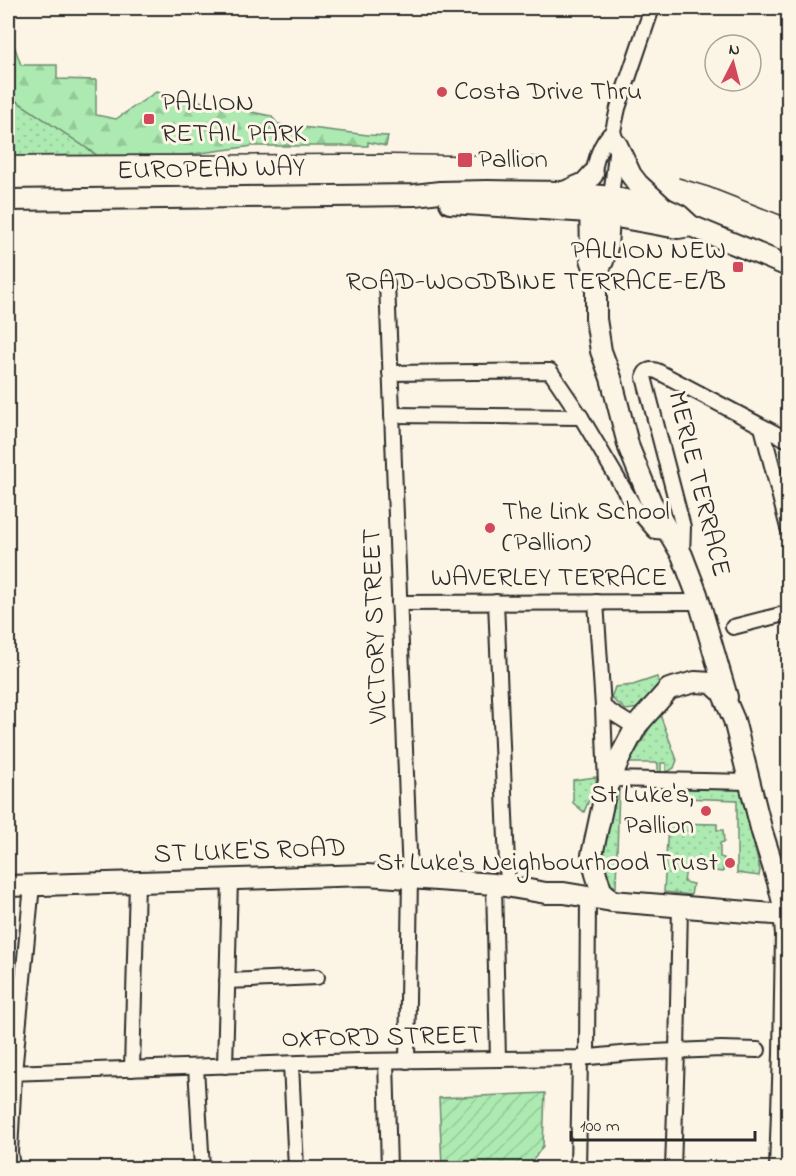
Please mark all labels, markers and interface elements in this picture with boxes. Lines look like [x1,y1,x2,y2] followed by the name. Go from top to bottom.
[703,33,763,93] north arrow
[728,38,741,63] text: N
[454,73,642,112] place label: Costa Drive Thru
[161,84,307,154] place label: PALLION RETAIL PARK
[435,85,449,99] marker: Costa Drive Thru
[142,112,156,126] marker: PALLION RETAIL PARK
[478,141,548,180] place label: Pallion
[117,149,306,191] street label: EUROPEAN WAY
[456,151,474,169] marker: Pallion
[346,232,726,302] place label: PALLION NEW ROAD-WOODBINE TERRACE-E/B
[731,260,745,274] marker: PALLION NEW ROAD-WOODBINE TERRACE-E/B
[656,387,740,581] street label: MERLE TERRACE
[502,493,670,563] place label: The Link School (Pallion)
[483,521,497,535] marker: The Link School (Pallion)
[353,528,399,725] street label: VICTORY STREET
[431,559,667,598] street label: WAVERLEY TERRACE
[590,776,694,846] place label: St Luke's, Pallion
[699,804,713,818] marker: St Luke's, Pallion
[153,829,347,875] street label: ST LUKE'S ROAD
[376,844,718,883] place label: St Luke's Neighbourhood Trust
[723,856,737,870] marker: St Luke's Neighbourhood Trust
[281,1017,483,1059] street label: OXFORD STREET
[571,1104,756,1142] scale bar
[580,1114,620,1140] text: 100 m

